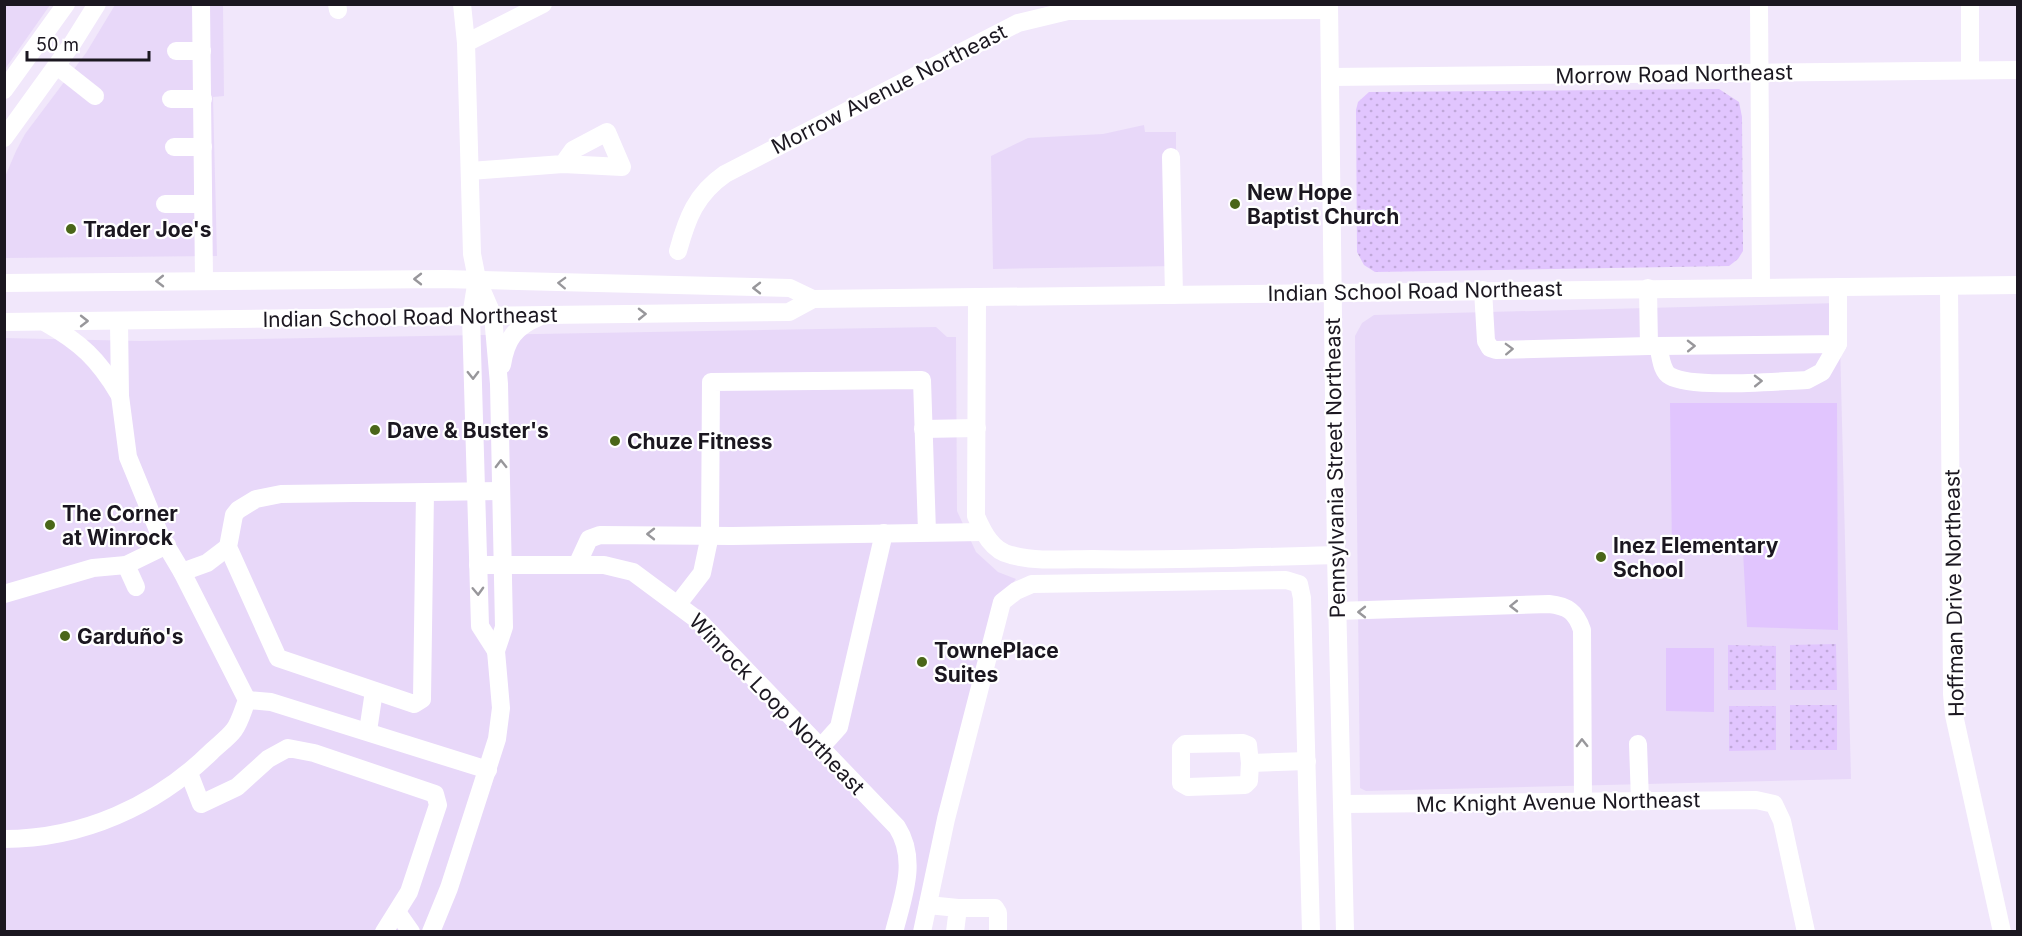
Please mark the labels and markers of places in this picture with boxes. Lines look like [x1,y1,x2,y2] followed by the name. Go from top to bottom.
[1247,180,1399,229] place label: New Hope Baptist Church
[1228,197,1242,211] marker: New Hope Baptist Church
[83,217,212,242] place label: Trader Joe's
[64,222,78,236] marker: Trader Joe's
[387,418,549,443] place label: Dave & Buster's
[368,423,382,437] marker: Dave & Buster's
[627,429,773,454] place label: Chuze Fitness
[608,434,622,448] marker: Chuze Fitness
[62,501,178,550] place label: The Corner at Winrock
[43,518,57,532] marker: The Corner at Winrock
[1613,533,1779,582] place label: Inez Elementary School
[1594,550,1608,564] marker: Inez Elementary School
[77,624,184,649] place label: Garduño's
[58,629,72,643] marker: Garduño's
[934,638,1059,687] place label: TownePlace Suites
[915,655,929,669] marker: TownePlace Suites

